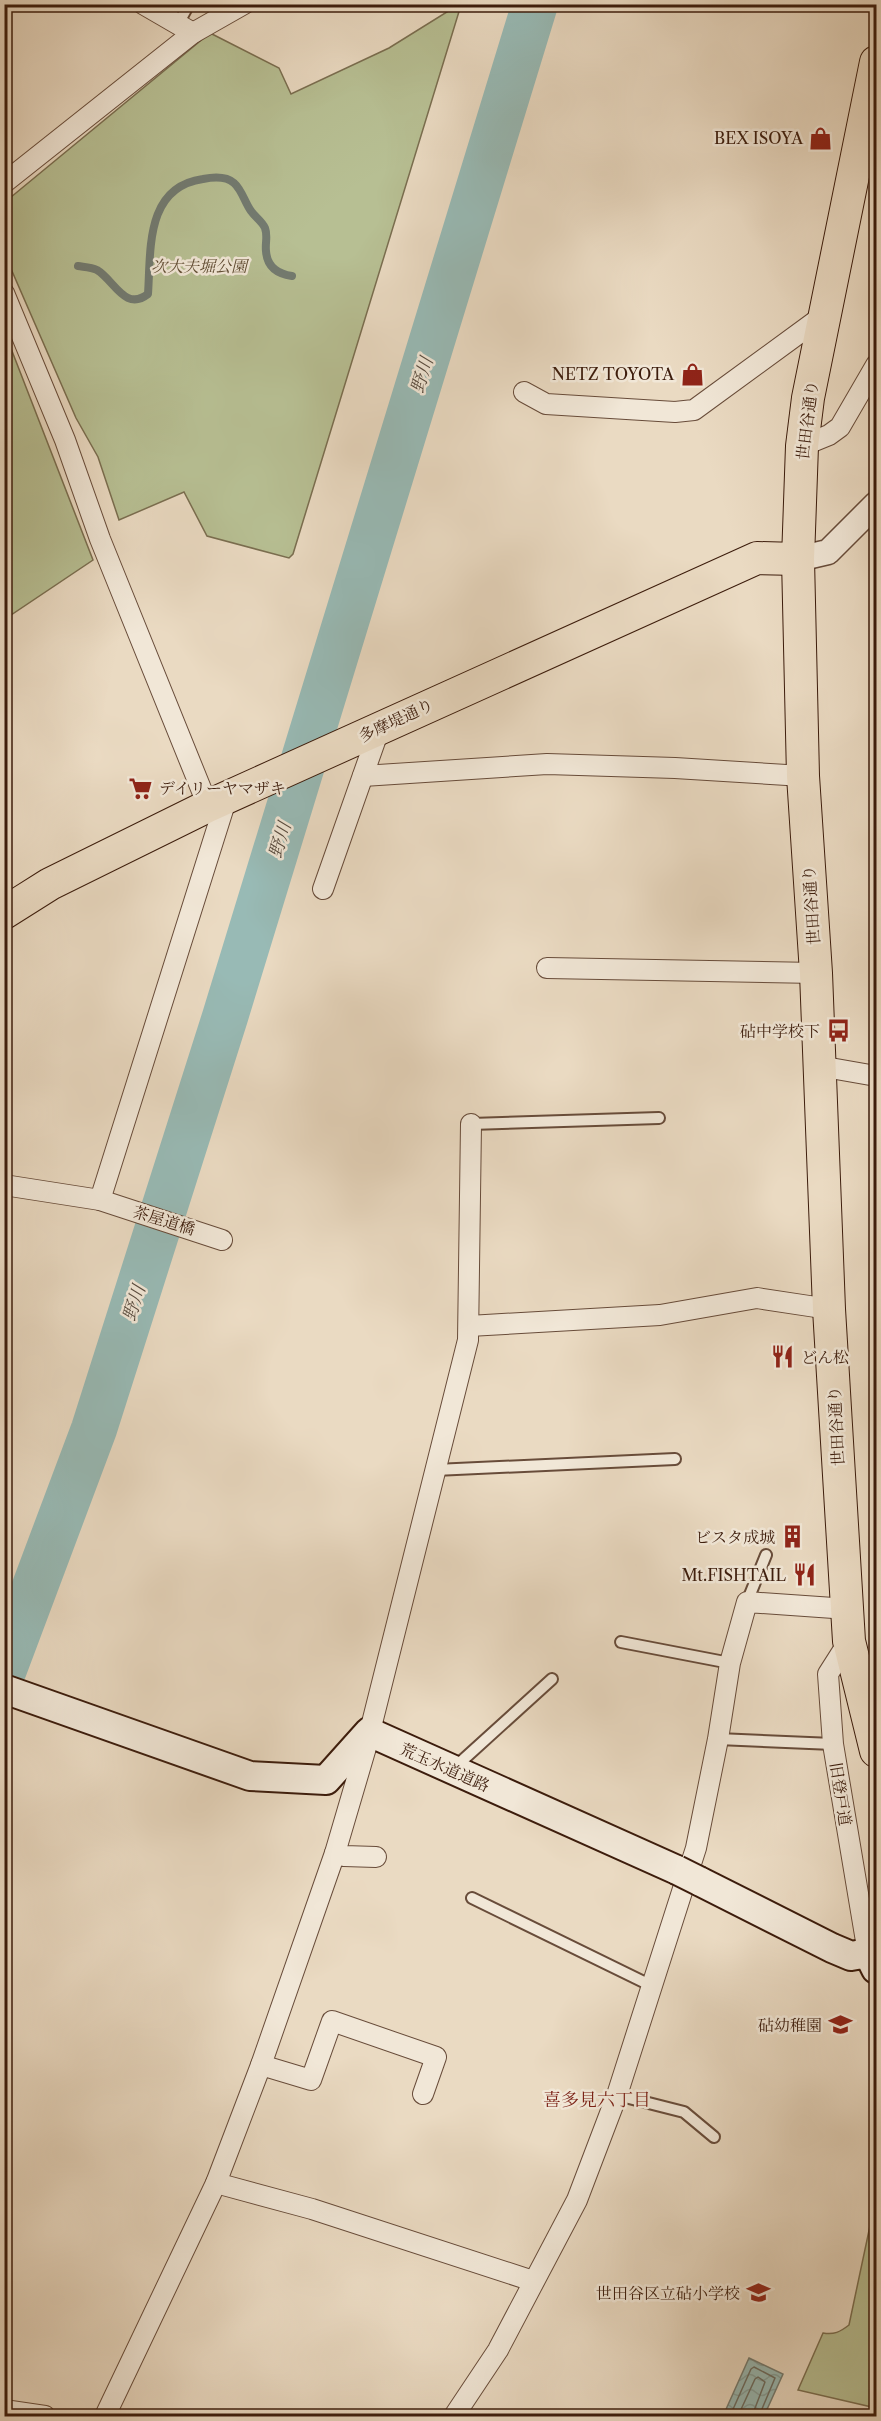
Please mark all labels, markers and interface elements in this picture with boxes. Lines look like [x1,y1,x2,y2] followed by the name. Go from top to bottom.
[808,125,834,151] shop icon: BEX ISOYA
[714,128,804,148] place label: BEX ISOYA
[151,256,250,276] park label: 次大夫堀公園
[406,353,438,395] water label: 野川
[679,361,705,387] shop icon: NETZ TOYOTA
[552,364,675,384] place label: NETZ TOYOTA
[792,379,822,461] street label: 世田谷通り
[356,694,436,746] street label: 多摩堤通り
[128,775,154,801] supermarket icon: デイリーヤマザキ
[159,778,286,798] place label: デイリーヤマザキ
[264,818,296,860] water label: 野川
[798,864,824,946] street label: 世田谷通り
[825,1018,851,1044] bus stop icon: 砧中学校下
[740,1021,820,1041] place label: 砧中学校下
[130,1201,198,1239] street label: 茶屋道橋
[118,1281,151,1324] water label: 野川
[770,1344,796,1370] restaurant icon: どん松
[801,1347,849,1367] place label: どん松
[824,1386,848,1466] street label: 世田谷通り
[780,1524,806,1550] building icon: ビスタ成城
[695,1527,775,1547] place label: ビスタ成城
[791,1562,817,1588] restaurant icon: Mt.FISHTAIL
[681,1565,787,1585] place label: Mt.FISHTAIL
[397,1738,493,1796] street label: 荒玉水道道路
[826,1761,856,1827] street label: 旧登戸道
[827,2012,853,2038] school or university icon: 砧幼稚園
[758,2015,822,2035] place label: 砧幼稚園
[543,2089,651,2111] district label: 喜多見六丁目
[745,2280,771,2306] school or university icon: 世田谷区立砧小学校
[596,2283,740,2303] place label: 世田谷区立砧小学校

